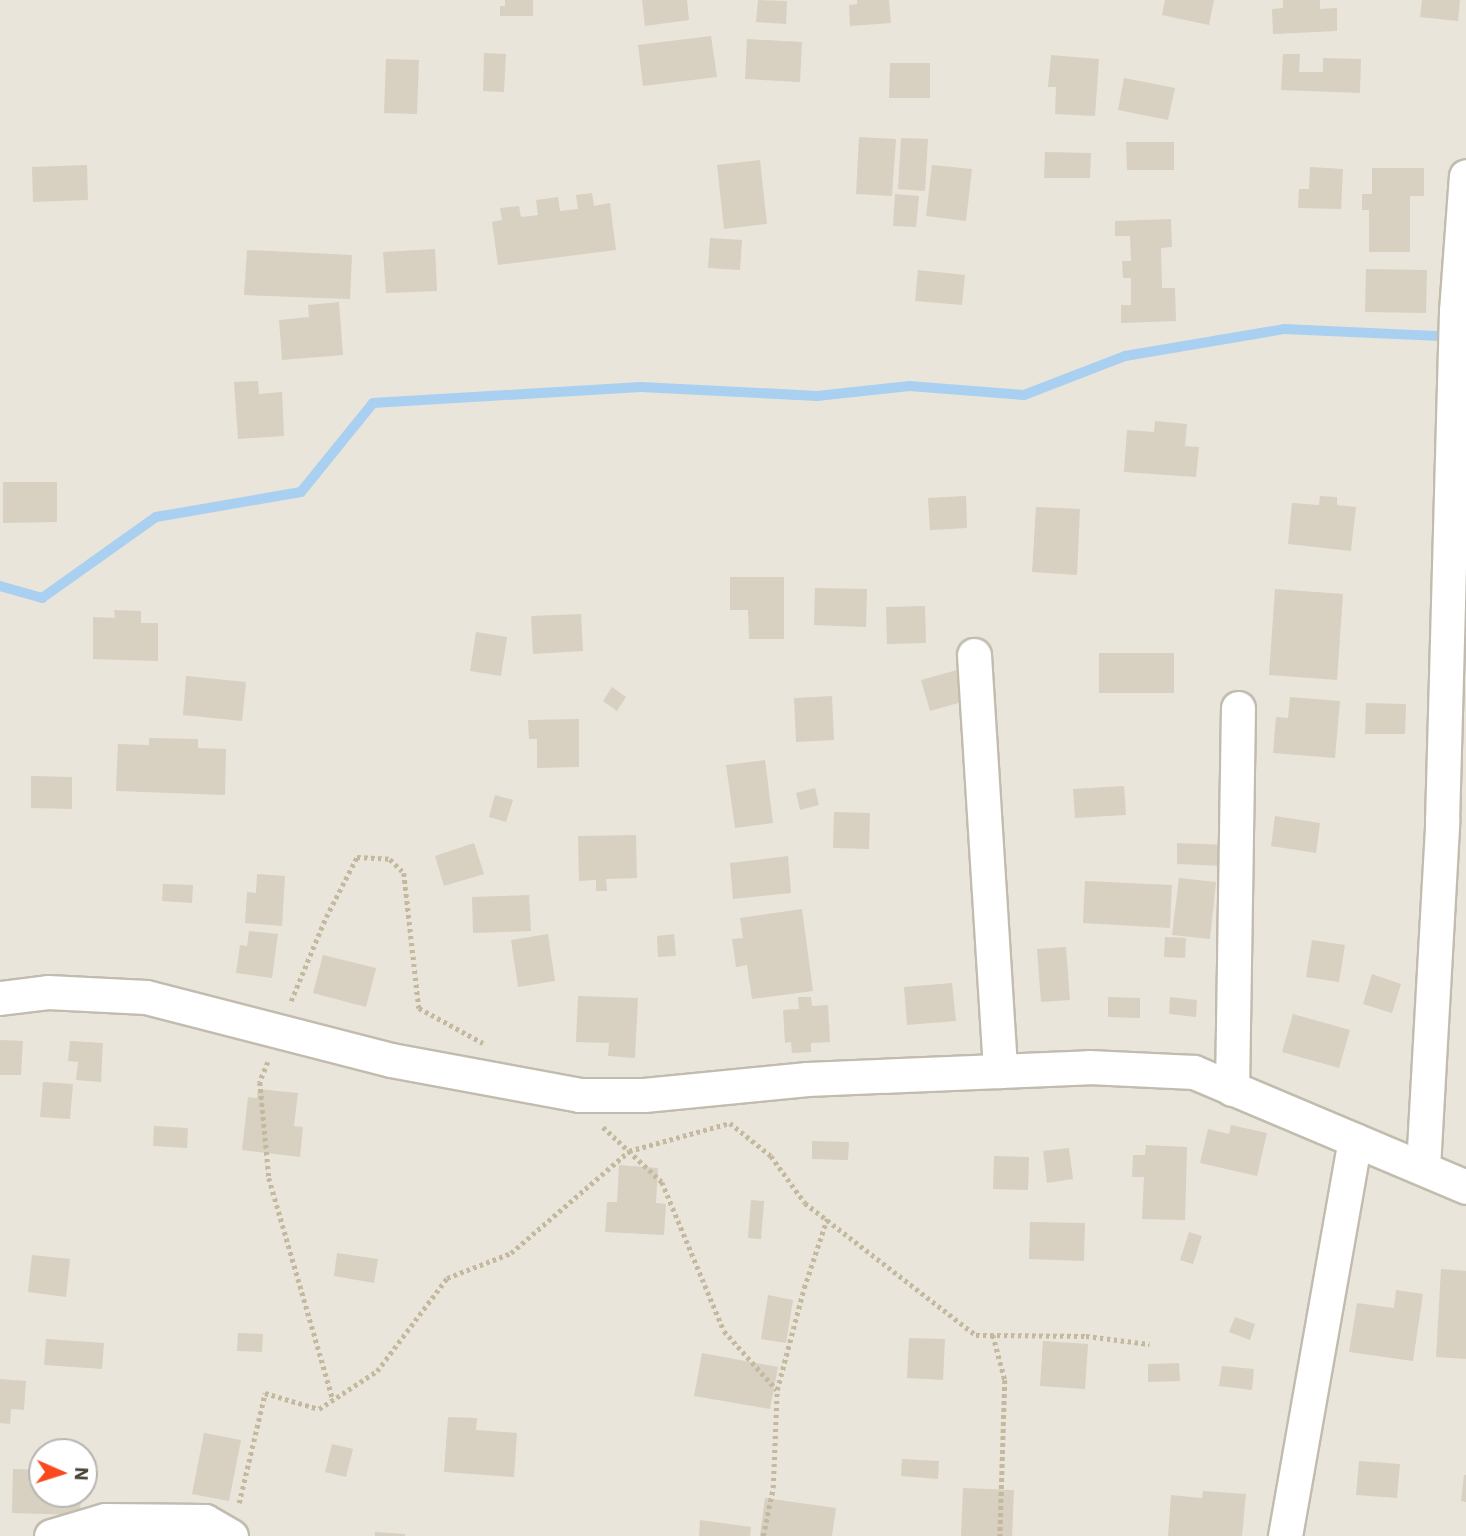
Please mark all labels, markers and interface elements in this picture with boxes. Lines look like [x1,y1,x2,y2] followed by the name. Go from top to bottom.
[28,1438,98,1508] north arrow
[70,1466,94,1481] text: N

